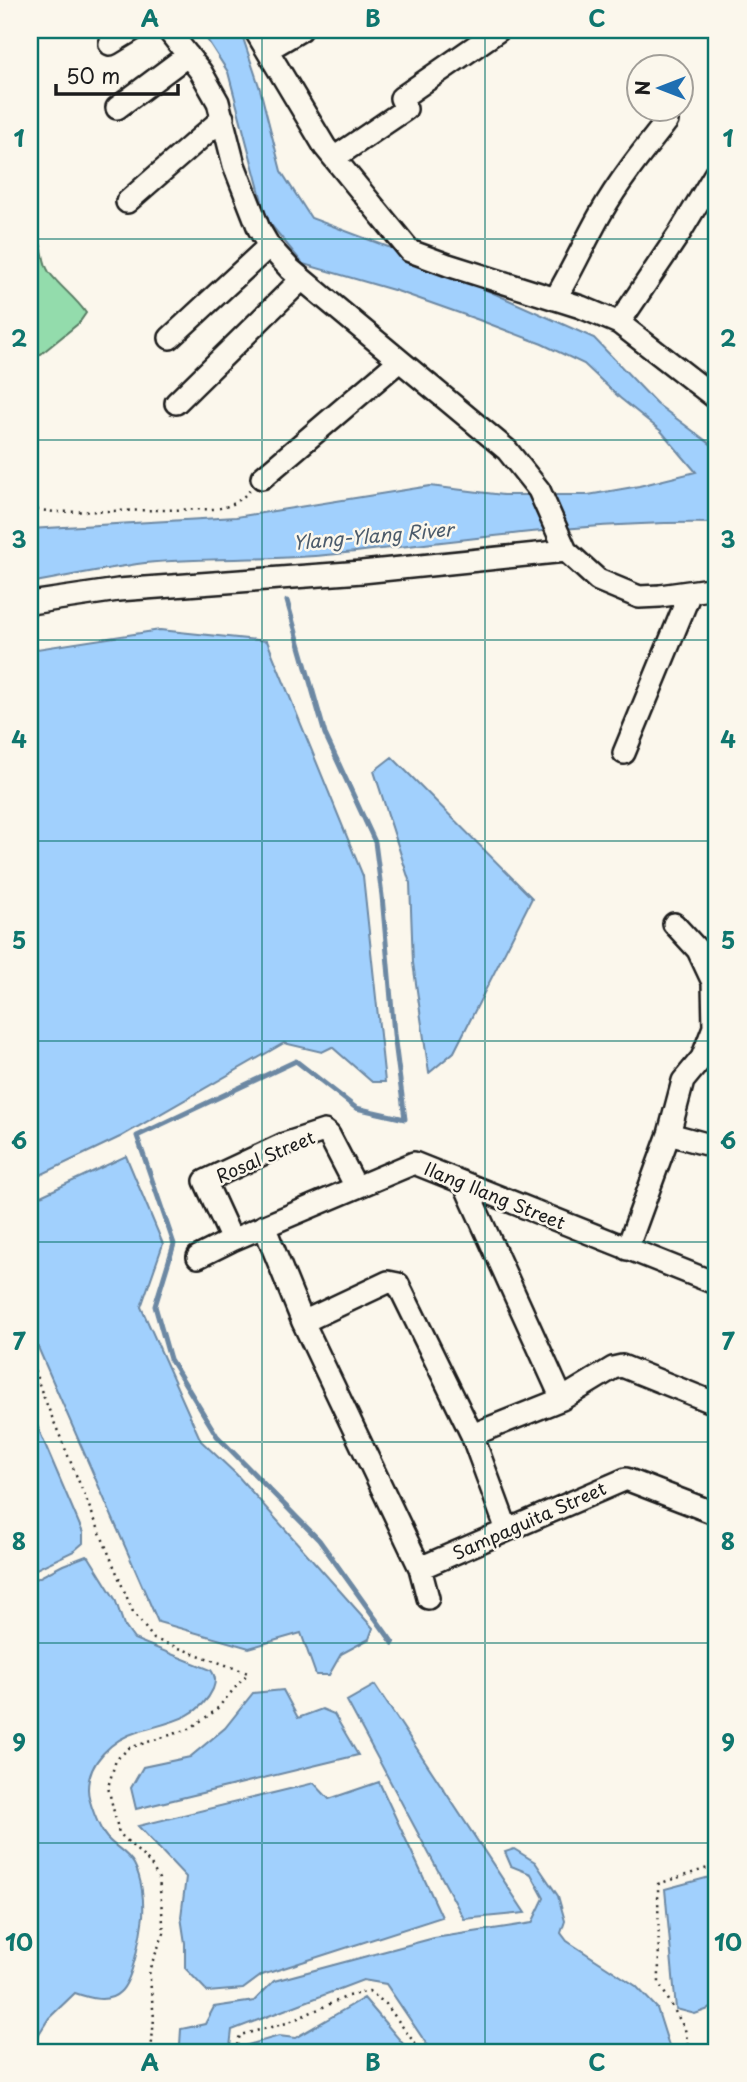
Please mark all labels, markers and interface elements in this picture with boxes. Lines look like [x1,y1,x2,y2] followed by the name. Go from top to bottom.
[141,0,159,35] text: A
[365,0,381,35] text: B
[588,0,606,35] text: C
[56,52,178,96] scale bar
[624,52,694,122] north arrow
[66,59,120,91] text: 50 m
[628,80,656,96] text: N
[14,120,25,155] text: 1
[723,120,734,155] text: 1
[11,320,27,355] text: 2
[720,320,736,355] text: 2
[292,514,457,556] water label: Ylang-Ylang River
[11,521,27,556] text: 3
[720,521,736,556] text: 3
[11,721,27,756] text: 4
[720,721,736,756] text: 4
[12,922,26,957] text: 5
[721,922,735,957] text: 5
[11,1122,27,1157] text: 6
[720,1122,736,1157] text: 6
[211,1123,319,1189] street label: Rosal Street
[420,1154,570,1236] street label: Ilang Ilang Street
[12,1323,26,1358] text: 7
[721,1323,735,1358] text: 7
[448,1474,610,1566] street label: Sampaguita Street
[12,1523,26,1558] text: 8
[721,1523,735,1558] text: 8
[12,1724,26,1759] text: 9
[721,1724,735,1759] text: 9
[5,1924,33,1959] text: 10
[714,1924,742,1959] text: 10
[141,2044,159,2079] text: A
[365,2044,381,2079] text: B
[588,2044,606,2079] text: C

